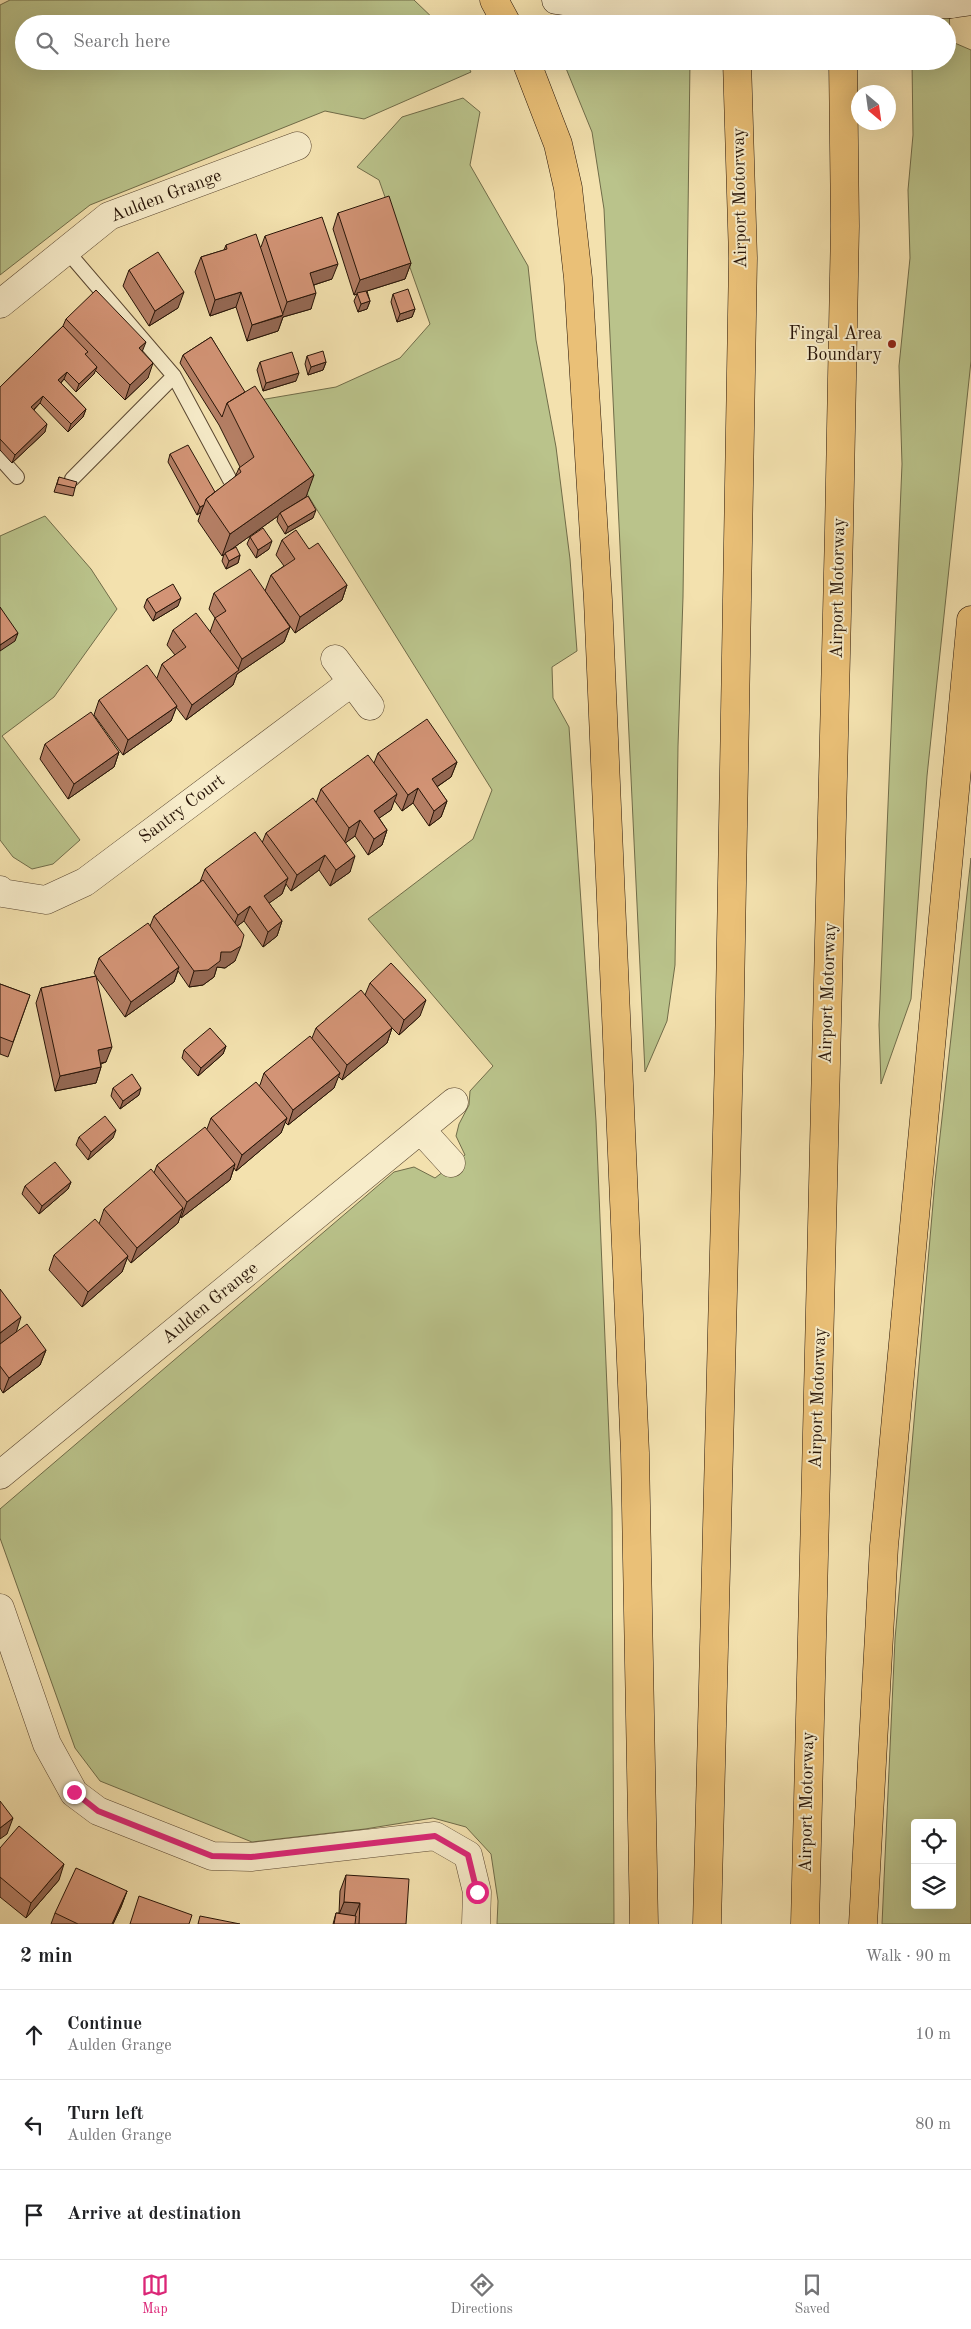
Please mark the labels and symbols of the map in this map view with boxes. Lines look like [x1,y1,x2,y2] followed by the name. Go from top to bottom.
[851,85,896,130] north arrow
[730,127,750,269] street label: Airport Motorway
[108,167,224,225] street label: Aulden Grange
[788,325,882,364] place label: Fingal Area Boundary
[886,338,898,350] marker: Fingal Area Boundary
[828,517,848,659] street label: Airport Motorway
[136,771,228,847] street label: Santry Court
[817,922,839,1064] street label: Airport Motorway
[159,1259,261,1347] street label: Aulden Grange
[807,1327,829,1469] street label: Airport Motorway
[797,1731,817,1873] street label: Airport Motorway
[63,1781,86,1804] route end
[466,1881,489,1904] route start

